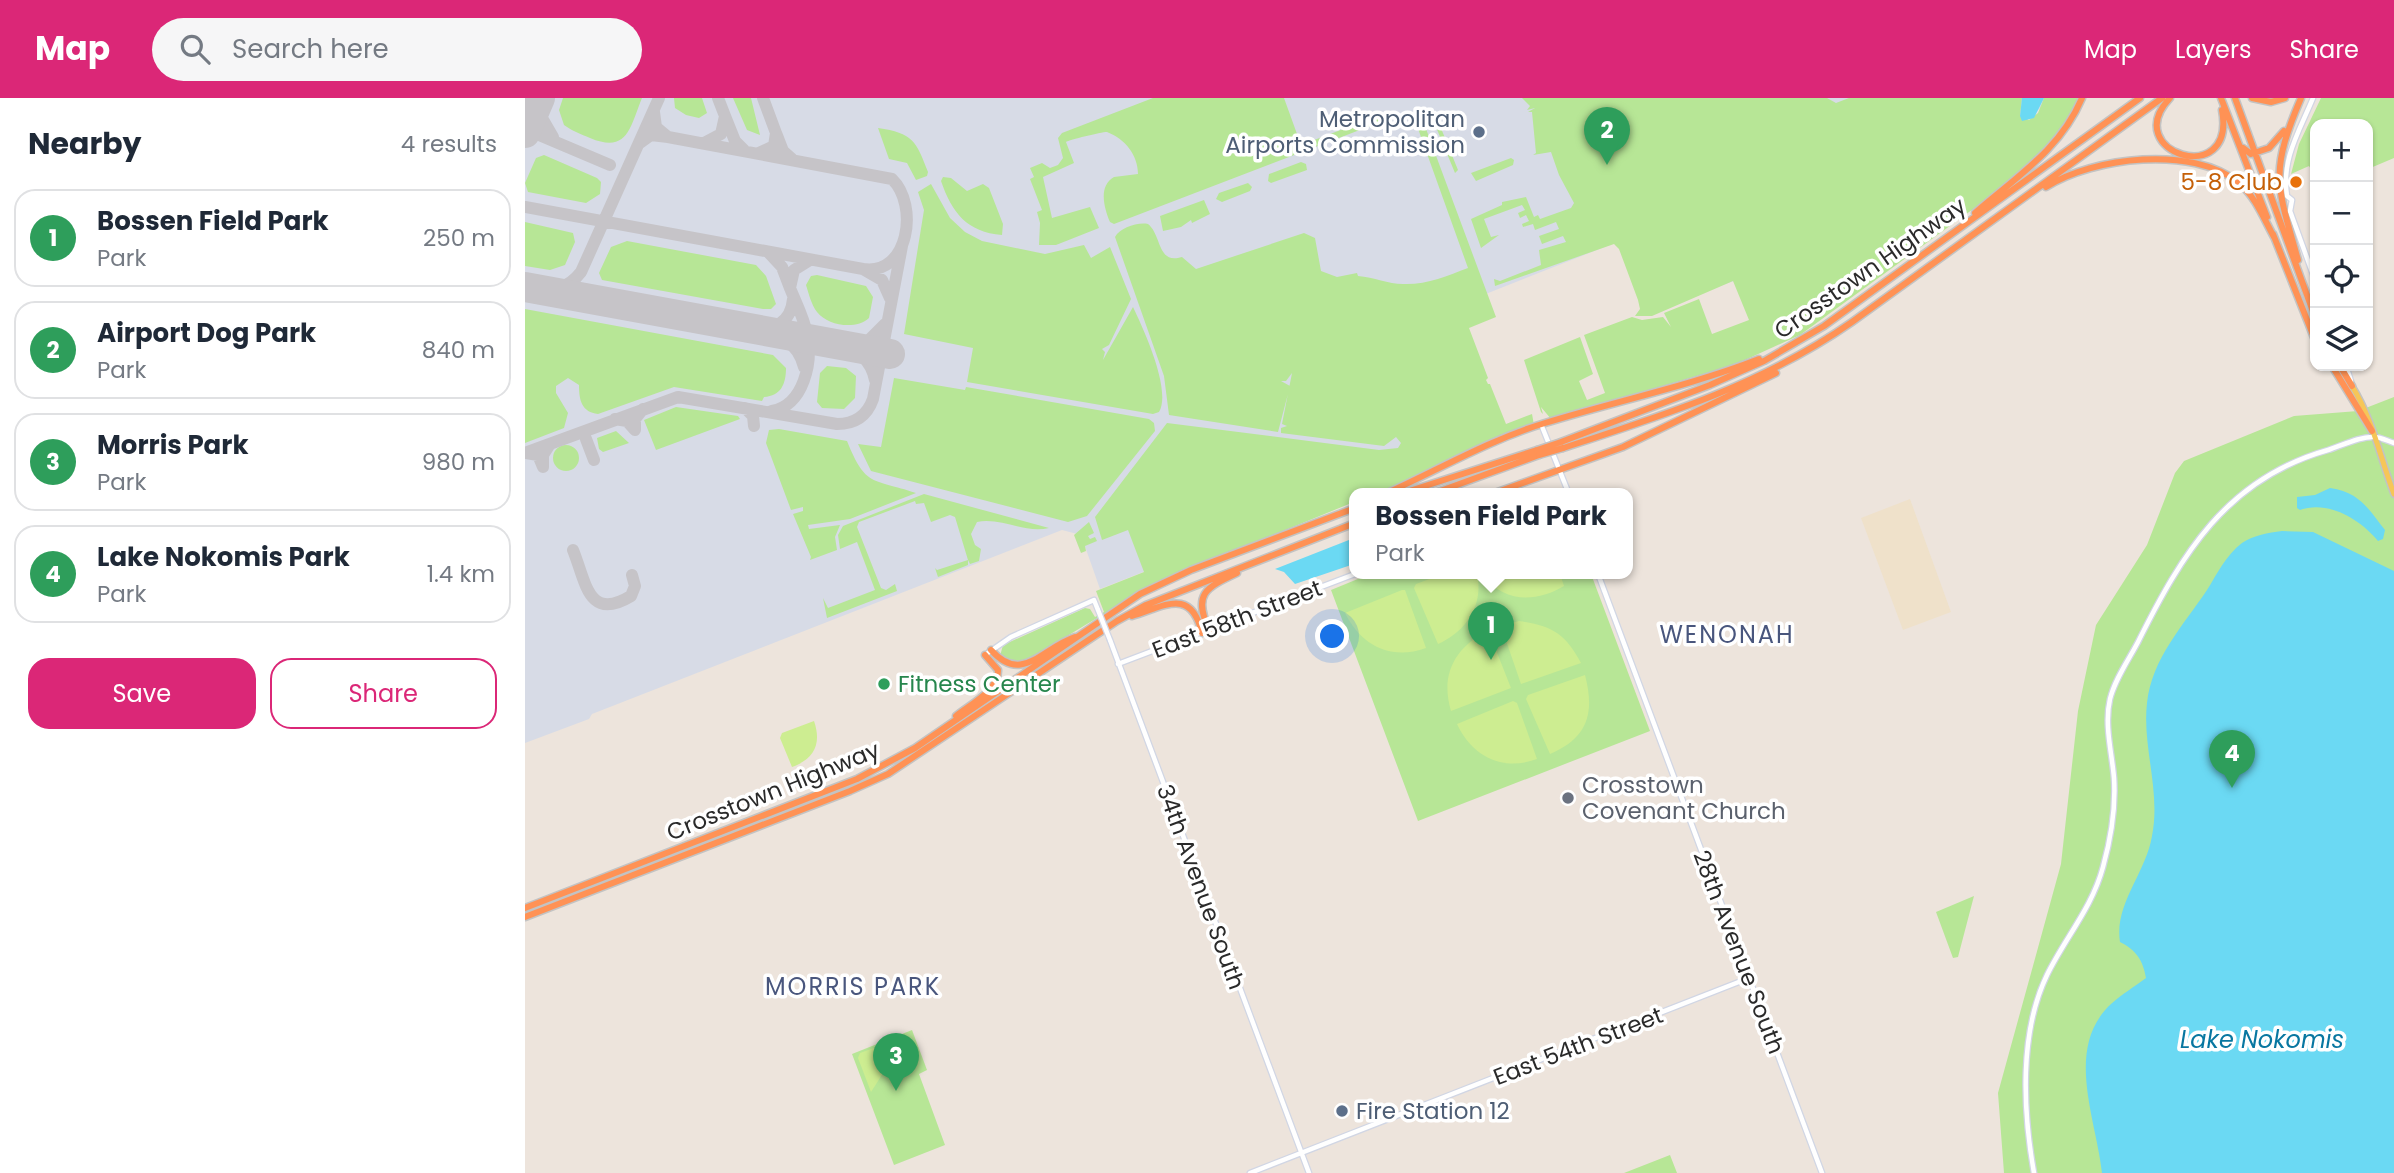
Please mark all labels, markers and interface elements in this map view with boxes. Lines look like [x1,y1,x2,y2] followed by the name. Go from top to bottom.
[152,18,642,81] search box
[35,25,110,72] text: Map
[176,30,214,68] icon: search
[232,31,389,67] text: Search here
[2084,33,2137,66] text: Map
[2175,33,2251,66] text: Layers
[2289,33,2359,66] text: Share
[1225,103,1465,161] place label: Metropolitan Airports Commission
[1584,107,1630,165] pin: 2
[2310,119,2373,371] map controls
[2310,119,2373,182] button: +
[28,122,142,165] text: Nearby
[1471,124,1487,140] marker: Metropolitan Airports Commission
[401,128,497,160] text: 4 results
[2181,166,2282,198] place label: 5-8 Club
[2288,174,2304,190] marker: 5-8 Club
[2310,182,2373,245] button: −
[1768,190,1972,346] street label: Crosstown Highway
[97,203,329,239] text: Bossen Field Park
[49,222,57,254] text: 1
[423,222,495,254] text: 250 m
[97,242,146,274] text: Park
[2310,245,2373,308] button: locate
[2310,308,2373,371] button: layers
[97,315,316,351] text: Airport Dog Park
[46,334,60,366] text: 2
[422,334,495,366] text: 840 m
[97,354,146,386] text: Park
[97,427,248,463] text: Morris Park
[46,446,60,478] text: 3
[422,446,495,478] text: 980 m
[97,466,146,498] text: Park
[1349,488,1633,579] popup
[1375,498,1607,534] text: Bossen Field Park
[1375,537,1425,569] text: Park
[97,539,350,575] text: Lake Nokomis Park
[45,558,61,590] text: 4
[427,558,495,590] text: 1.4 km
[1148,572,1326,666] street label: East 58th Street
[97,578,146,610] text: Park
[1468,602,1514,660] pin: 1
[1659,618,1795,651] district label: WENONAH
[1315,619,1349,653] your location
[28,658,256,729] button: Save
[270,658,497,729] button: Share
[898,668,1061,700] place label: Fitness Center
[876,676,892,692] marker: Fitness Center
[2209,730,2255,788] pin: 4
[662,734,884,848] street label: Crosstown Highway
[1582,769,1786,827] place label: Crosstown Covenant Church
[1149,780,1253,994] street label: 34th Avenue South
[1560,790,1576,806] marker: Crosstown Covenant Church
[1685,846,1793,1058] street label: 28th Avenue South
[765,970,941,1003] district label: MORRIS PARK
[1489,999,1667,1093] street label: East 54th Street
[2180,1023,2344,1056] water label: Lake Nokomis
[873,1033,919,1091] pin: 3
[1356,1095,1510,1127] place label: Fire Station 12
[1334,1103,1350,1119] marker: Fire Station 12

